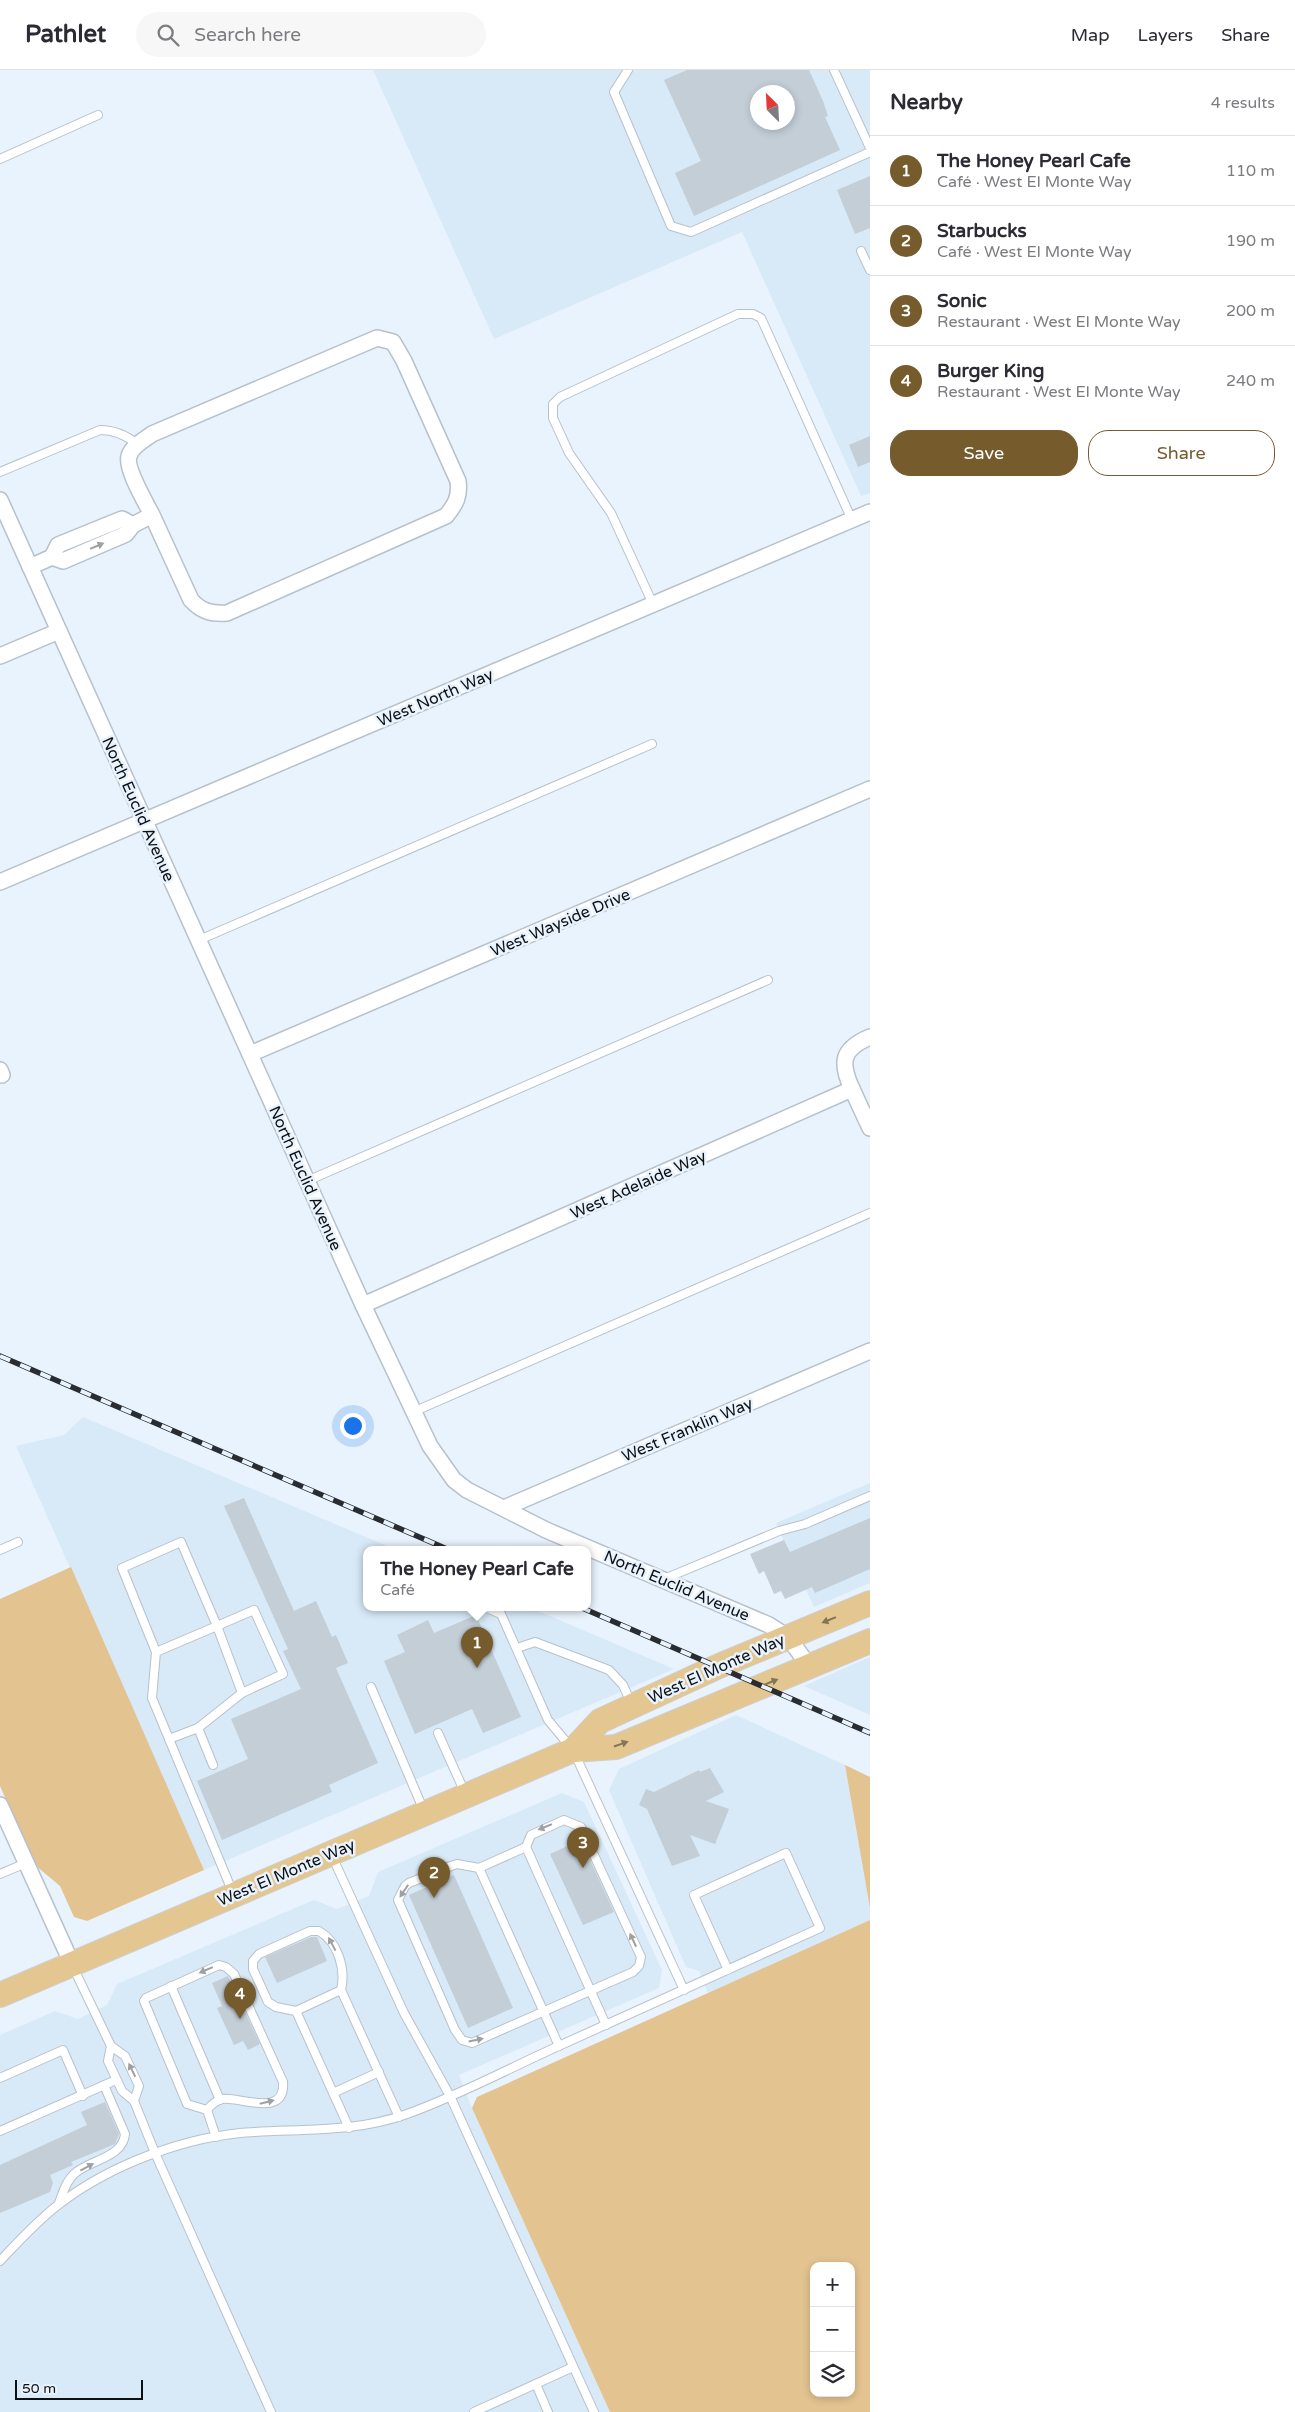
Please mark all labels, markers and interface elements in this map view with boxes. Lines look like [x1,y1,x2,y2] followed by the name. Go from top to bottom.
[136,12,486,57] search box
[25,20,106,49] text: Pathlet
[154,21,182,49] icon: search
[194,24,301,46] text: Search here
[1071,24,1110,46] text: Map
[1138,24,1193,46] text: Layers
[1221,24,1270,46] text: Share
[750,85,795,130] north arrow
[890,90,963,115] text: Nearby
[1211,93,1275,113] text: 4 results
[937,150,1131,172] text: The Honey Pearl Cafe
[901,161,911,181] text: 1
[1226,161,1275,181] text: 110 m
[937,172,1132,192] text: Café · West El Monte Way
[937,220,1027,242] text: Starbucks
[901,231,911,251] text: 2
[1226,231,1275,251] text: 190 m
[937,242,1132,262] text: Café · West El Monte Way
[937,290,987,312] text: Sonic
[901,301,911,321] text: 3
[1226,301,1275,321] text: 200 m
[937,312,1181,332] text: Restaurant · West El Monte Way
[937,360,1045,382] text: Burger King
[901,371,911,391] text: 4
[1226,371,1275,391] text: 240 m
[937,382,1181,402] text: Restaurant · West El Monte Way
[890,430,1078,476] button: Save
[1088,430,1275,476] button: Share
[90,542,104,550] one-way arrow
[374,664,497,731] street label: West North Way
[97,734,179,885] street label: North Euclid Avenue
[488,884,633,961] street label: West Wayside Drive
[264,1103,346,1254] street label: North Euclid Avenue
[567,1146,710,1224] street label: West Adelaide Way
[619,1393,756,1467] street label: West Franklin Way
[340,1413,366,1439] your location
[363,1546,591,1611] popup
[601,1546,752,1626] street label: North Euclid Avenue
[380,1558,574,1580] text: The Honey Pearl Cafe
[380,1580,415,1600] text: Café
[822,1616,836,1624] one-way arrow
[461,1627,493,1668] pin: 1
[645,1630,788,1708] street label: West El Monte Way
[764,1678,779,1686] one-way arrow
[614,1740,629,1748] one-way arrow
[538,1824,553,1832] one-way arrow
[567,1827,599,1868] pin: 3
[215,1835,359,1911] street label: West El Monte Way
[418,1857,450,1898] pin: 2
[399,1884,409,1898] one-way arrow
[628,1933,636,1947] one-way arrow
[328,1937,336,1952] one-way arrow
[198,1966,213,1974] one-way arrow
[224,1978,256,2019] pin: 4
[468,2036,484,2044] one-way arrow
[127,2063,135,2077] one-way arrow
[260,2098,275,2106] one-way arrow
[79,2163,94,2171] one-way arrow
[810,2262,855,2397] map controls
[810,2262,855,2307] button: +
[810,2307,855,2352] button: −
[810,2352,855,2397] button: layers
[15,2377,142,2400] scale bar
[22,2380,56,2397] text: 50 m

